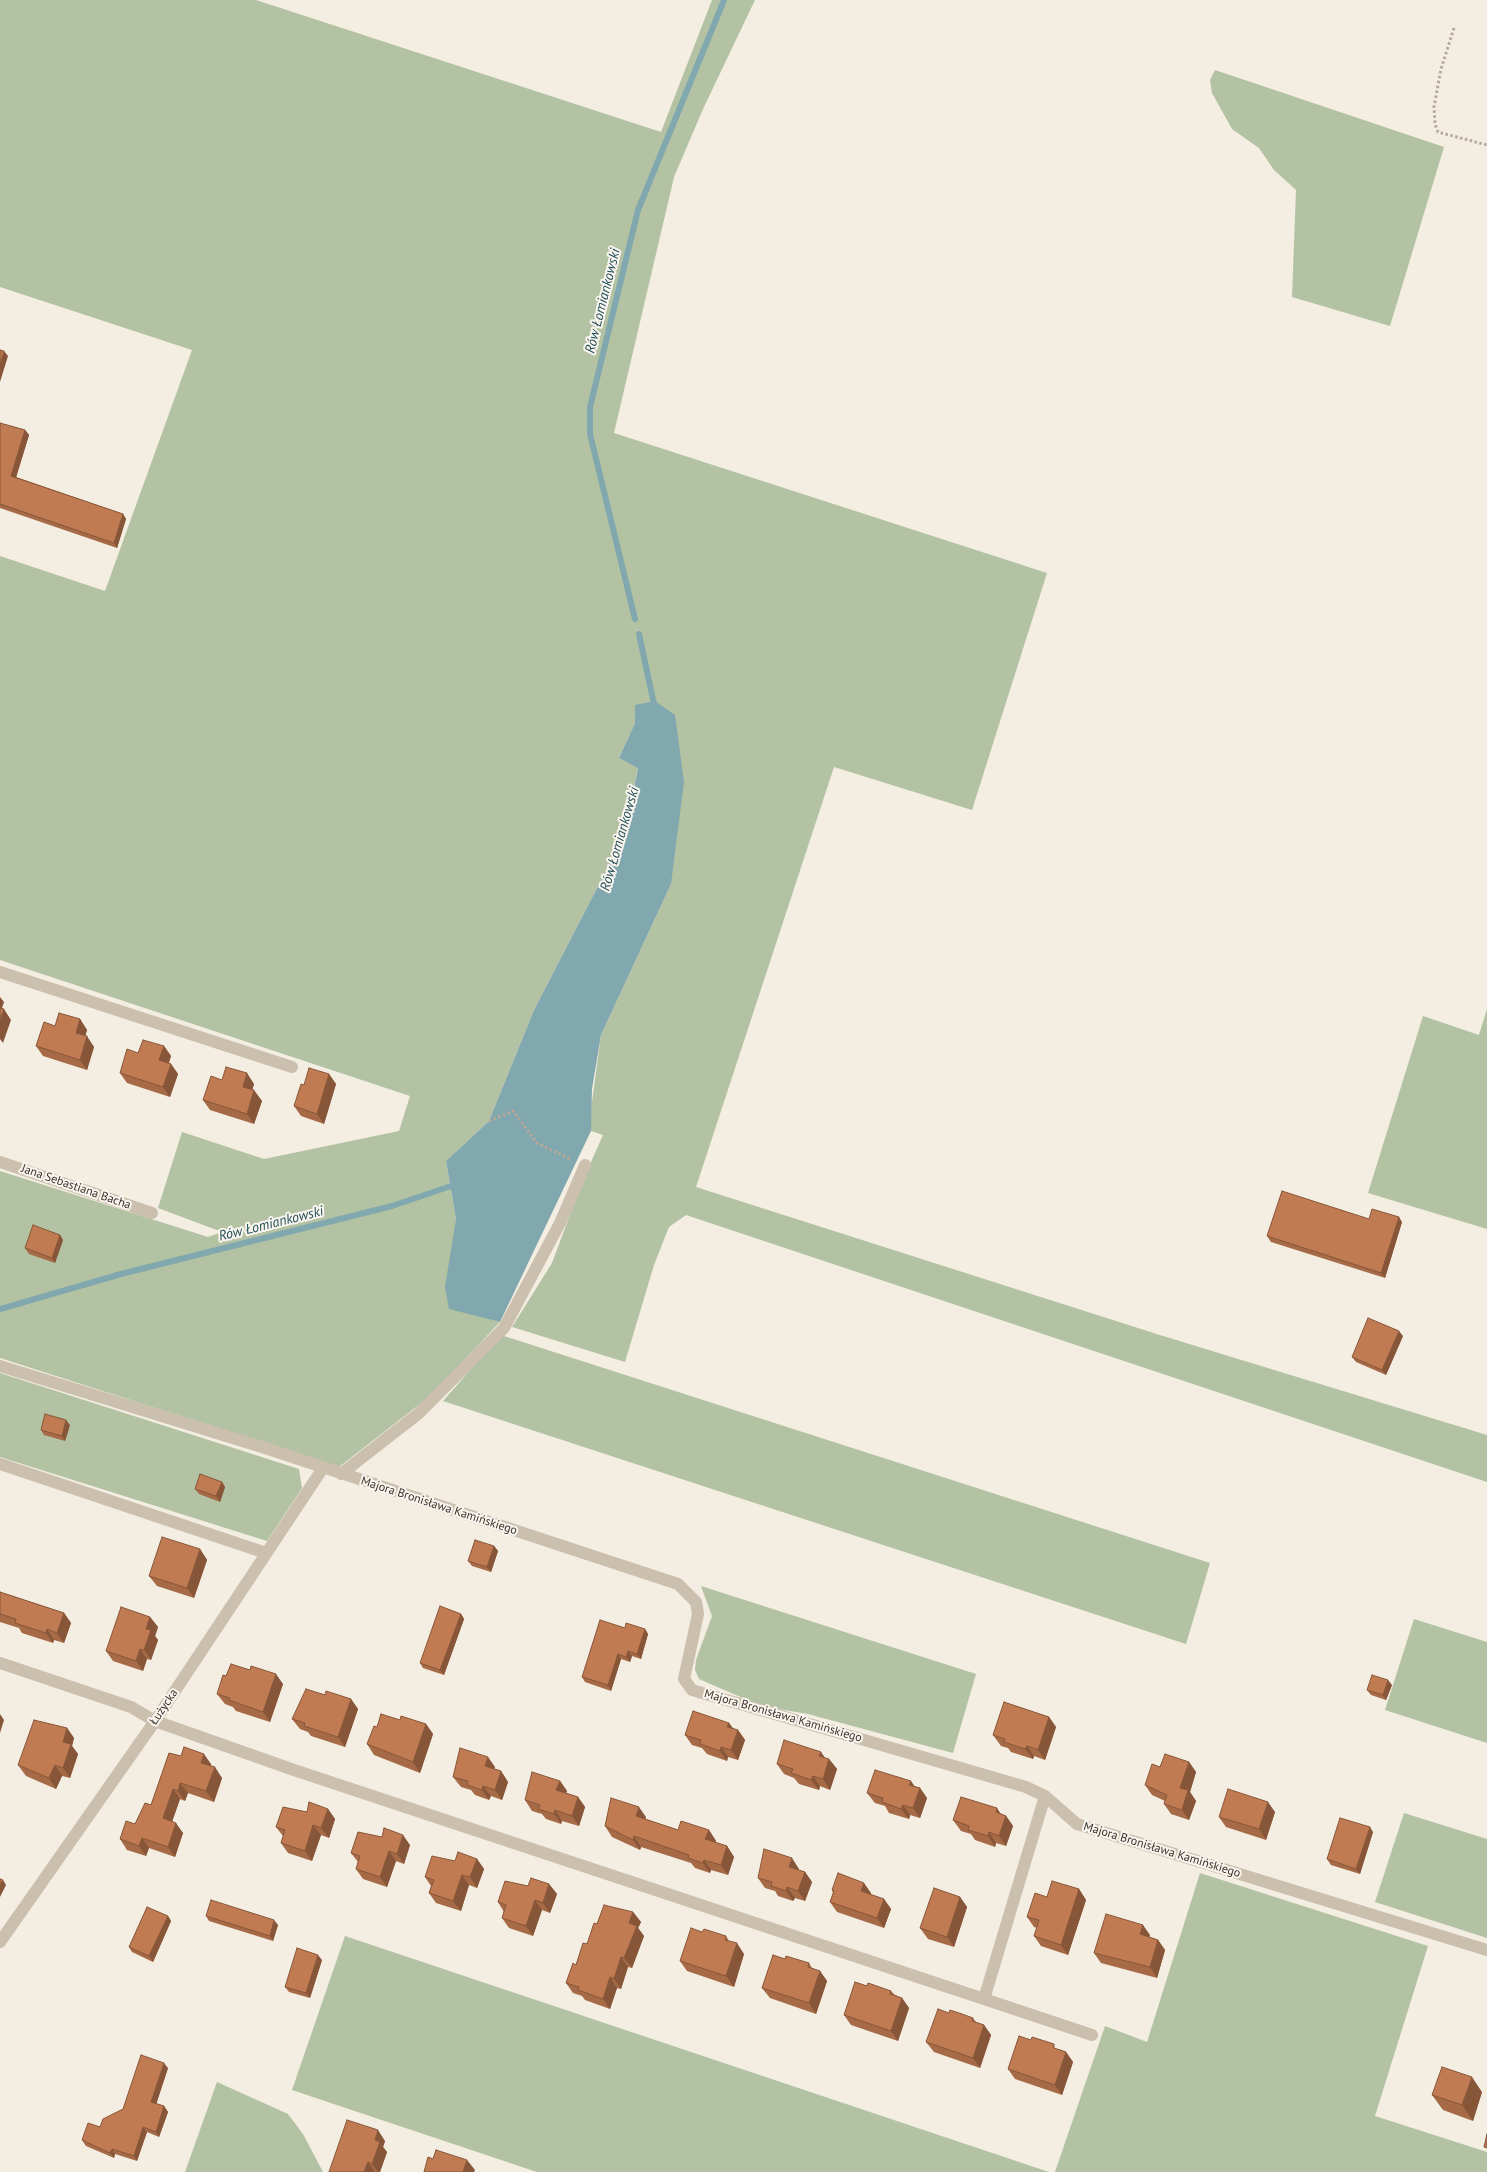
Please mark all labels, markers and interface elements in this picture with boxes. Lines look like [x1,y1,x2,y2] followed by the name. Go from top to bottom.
[582,247,624,355] water label: Rów Łomiankowski
[597,785,643,893] water label: Rów Łomiankowski
[19,1161,133,1213] street label: Jana Sebastiana Bacha
[217,1203,325,1245] water label: Rów Łomiankowski
[359,1474,519,1538] street label: Majora Bronisława Kamińskiego
[147,1686,181,1728] street label: Łużycka
[702,1687,864,1745] street label: Majora Bronisława Kamińskiego
[1082,1819,1242,1881] street label: Majora Bronisława Kamińskiego

